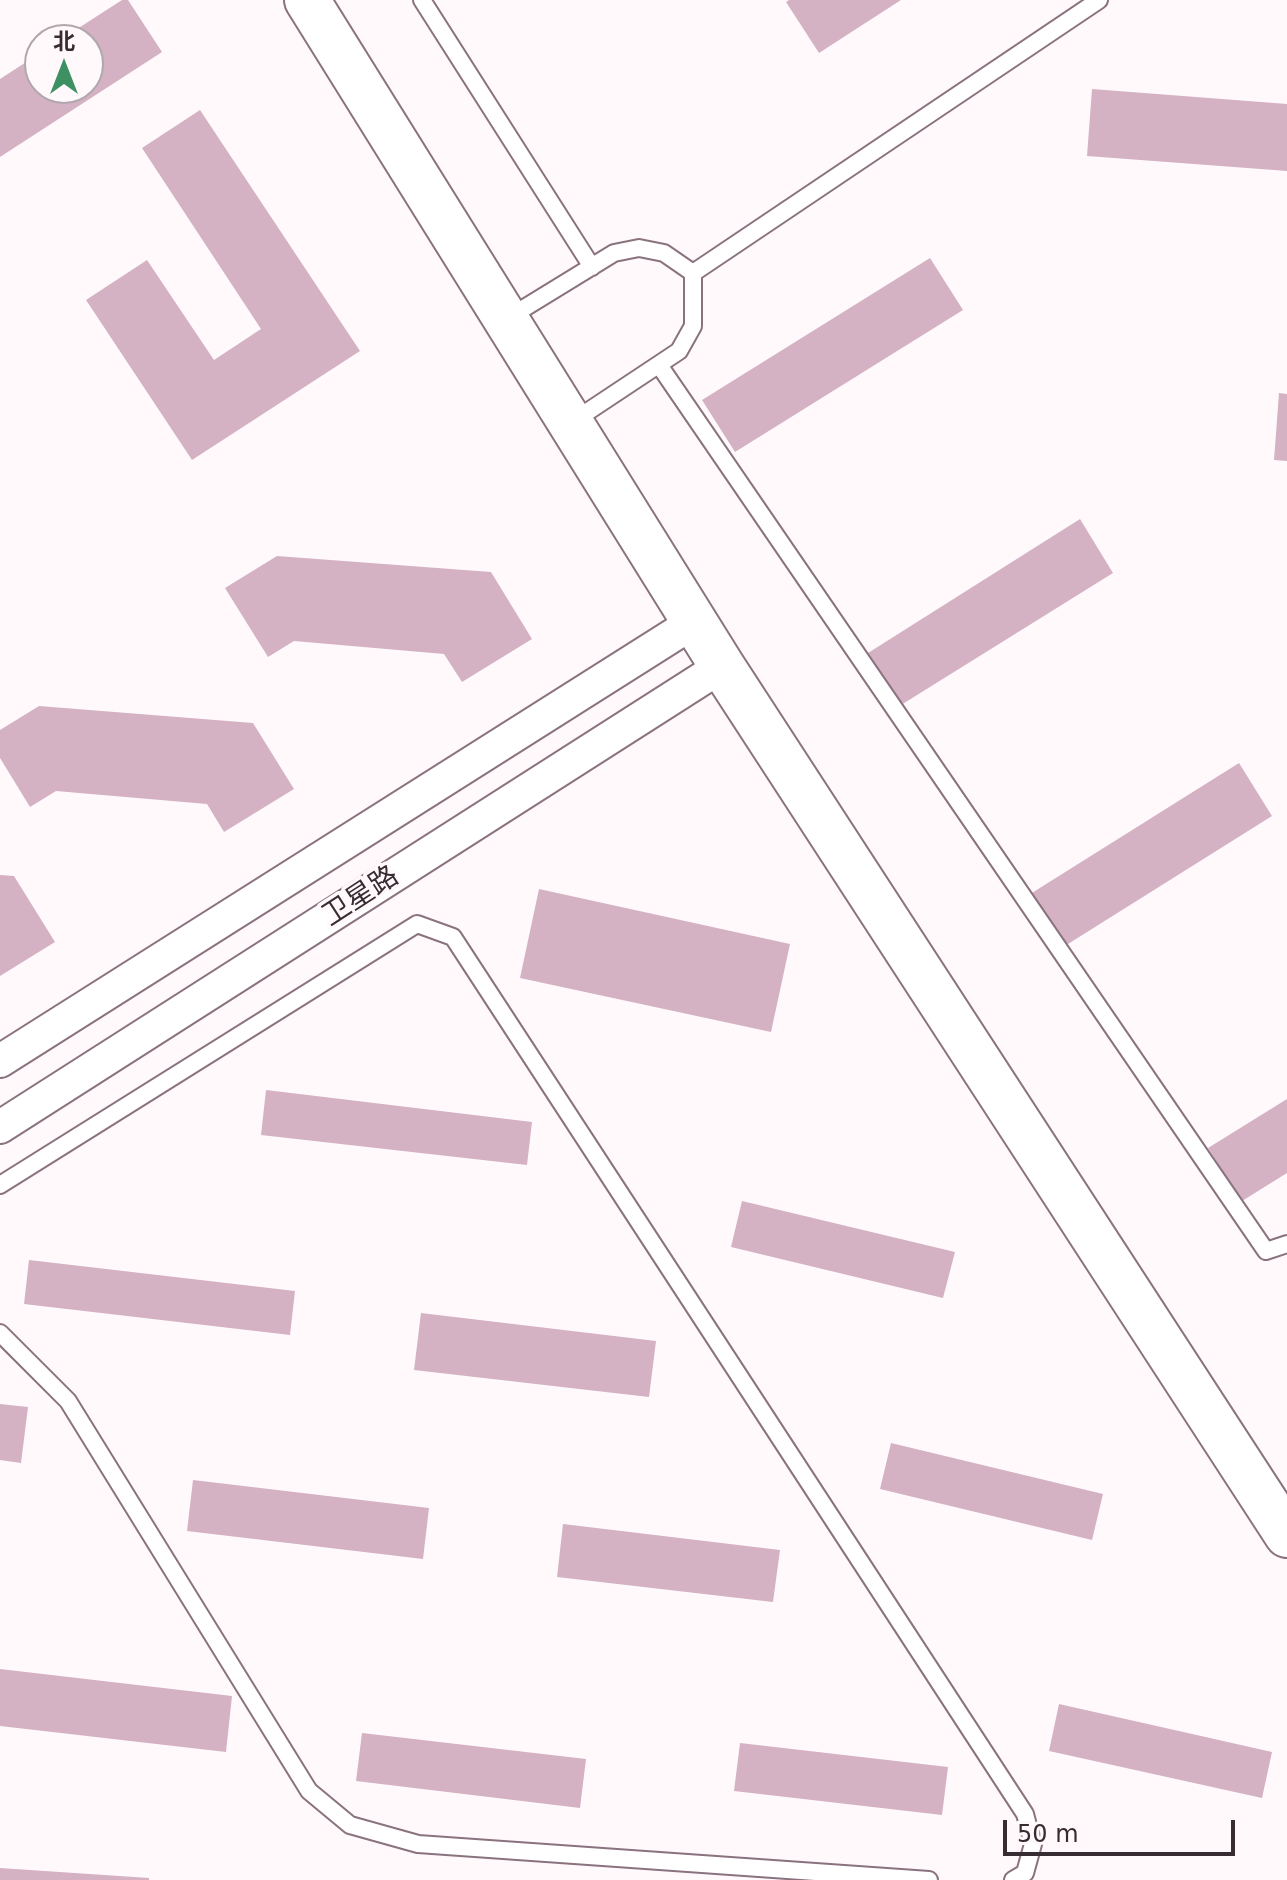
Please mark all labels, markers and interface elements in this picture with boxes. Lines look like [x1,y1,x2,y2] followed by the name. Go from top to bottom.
[24,24,104,104] north arrow
[53,29,75,54] text: 北
[317,860,405,934] street label: 卫星路
[1007,1804,1239,1854] scale bar
[1017,1820,1079,1848] text: 50 m

